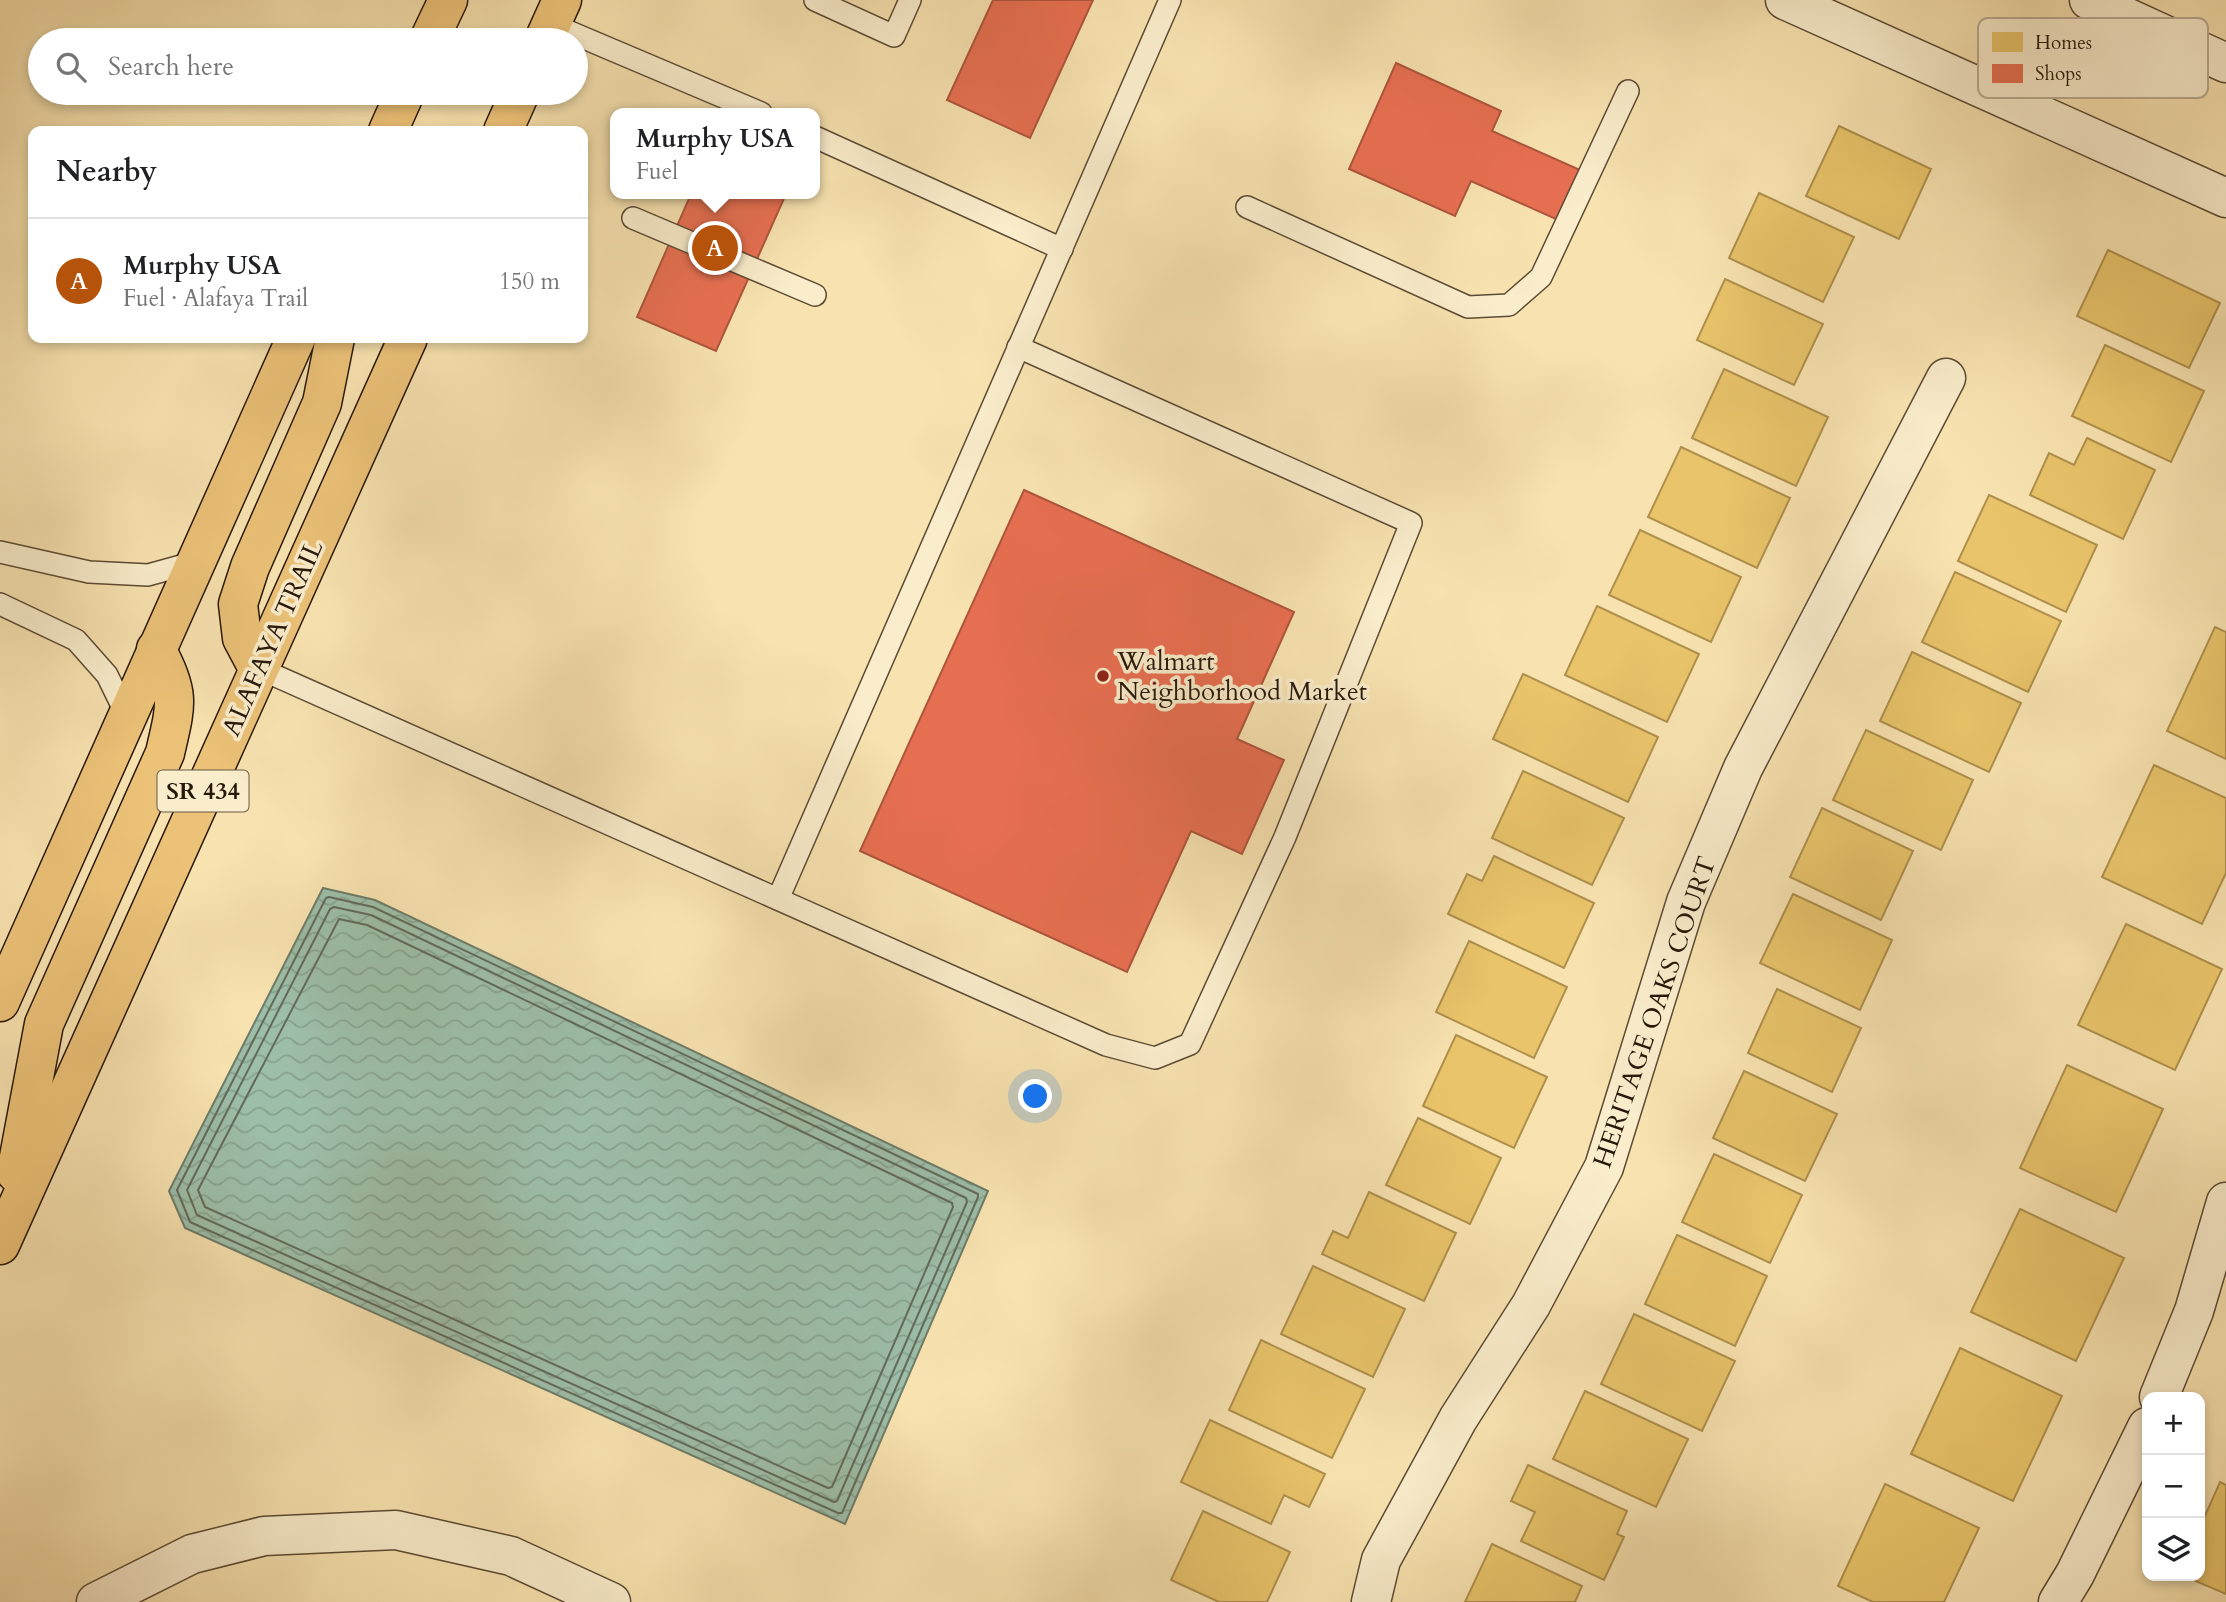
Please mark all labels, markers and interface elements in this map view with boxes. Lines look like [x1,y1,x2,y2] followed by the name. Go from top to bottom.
[1978,18,2208,98] legend
[28,28,588,105] search box
[2035,30,2092,56] text: Homes
[52,48,90,86] icon: search
[108,49,234,84] text: Search here
[2035,61,2082,87] text: Shops
[610,108,820,199] popup
[636,121,794,156] text: Murphy USA
[56,151,157,192] text: Nearby
[636,156,678,187] text: Fuel
[692,222,738,274] pin: A
[123,248,281,283] text: Murphy USA
[70,266,88,297] text: A
[499,266,560,297] text: 150 m
[123,283,308,314] text: Fuel · Alafaya Trail
[214,534,331,742] street label: ALAFAYA TRAIL
[1116,644,1367,709] place label: Walmart Neighborhood Market
[1095,668,1111,684] marker: Walmart Neighborhood Market
[158,770,248,812] road number: SR 434
[1585,852,1724,1172] street label: HERITAGE OAKS COURT
[1018,1079,1052,1113] your location
[2142,1392,2205,1581] map controls
[2142,1392,2205,1455] button: +
[2142,1455,2205,1518] button: −
[2142,1518,2205,1581] button: layers

